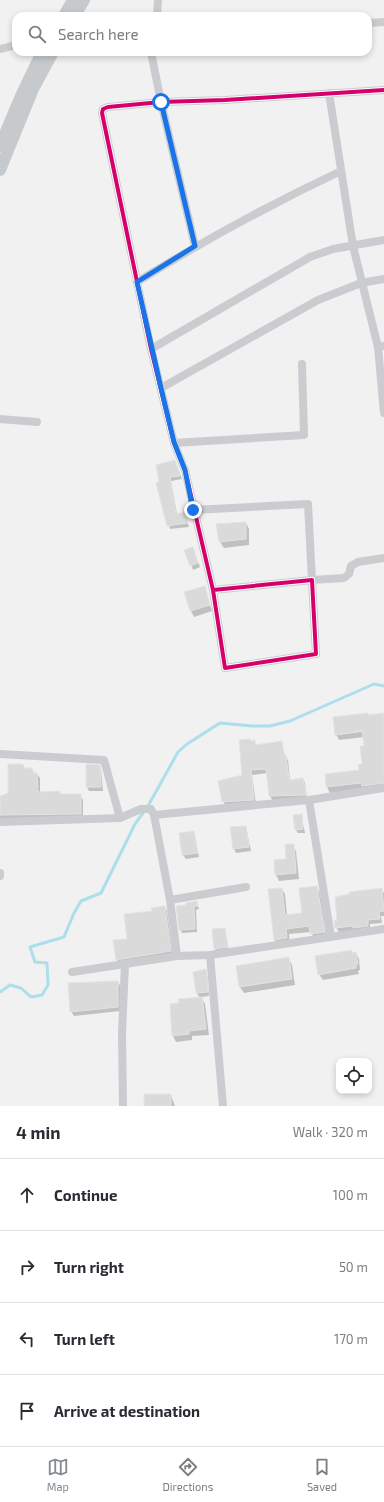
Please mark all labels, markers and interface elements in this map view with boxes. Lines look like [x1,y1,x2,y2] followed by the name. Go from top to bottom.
[12,12,372,56] search box
[26,23,48,45] icon: search
[58,25,139,43] text: Search here
[152,93,170,111] route start
[184,501,202,519] route end
[336,1058,372,1094] map controls
[336,1058,372,1094] button: locate
[16,1122,60,1142] text: 4 min
[293,1124,368,1140] text: Walk · 320 m
[16,1184,38,1206] icon: ahead
[54,1186,117,1204] text: Continue
[333,1187,368,1203] text: 100 m
[16,1256,38,1278] icon: right
[54,1258,124,1276] text: Turn right
[339,1259,368,1275] text: 50 m
[16,1328,38,1350] icon: left
[54,1330,115,1348] text: Turn left
[334,1331,368,1347] text: 170 m
[16,1400,38,1422] icon: arrive
[54,1402,200,1420] text: Arrive at destination
[47,1456,69,1493] tab: Map
[163,1456,213,1493] tab: Directions
[307,1456,337,1493] tab: Saved

